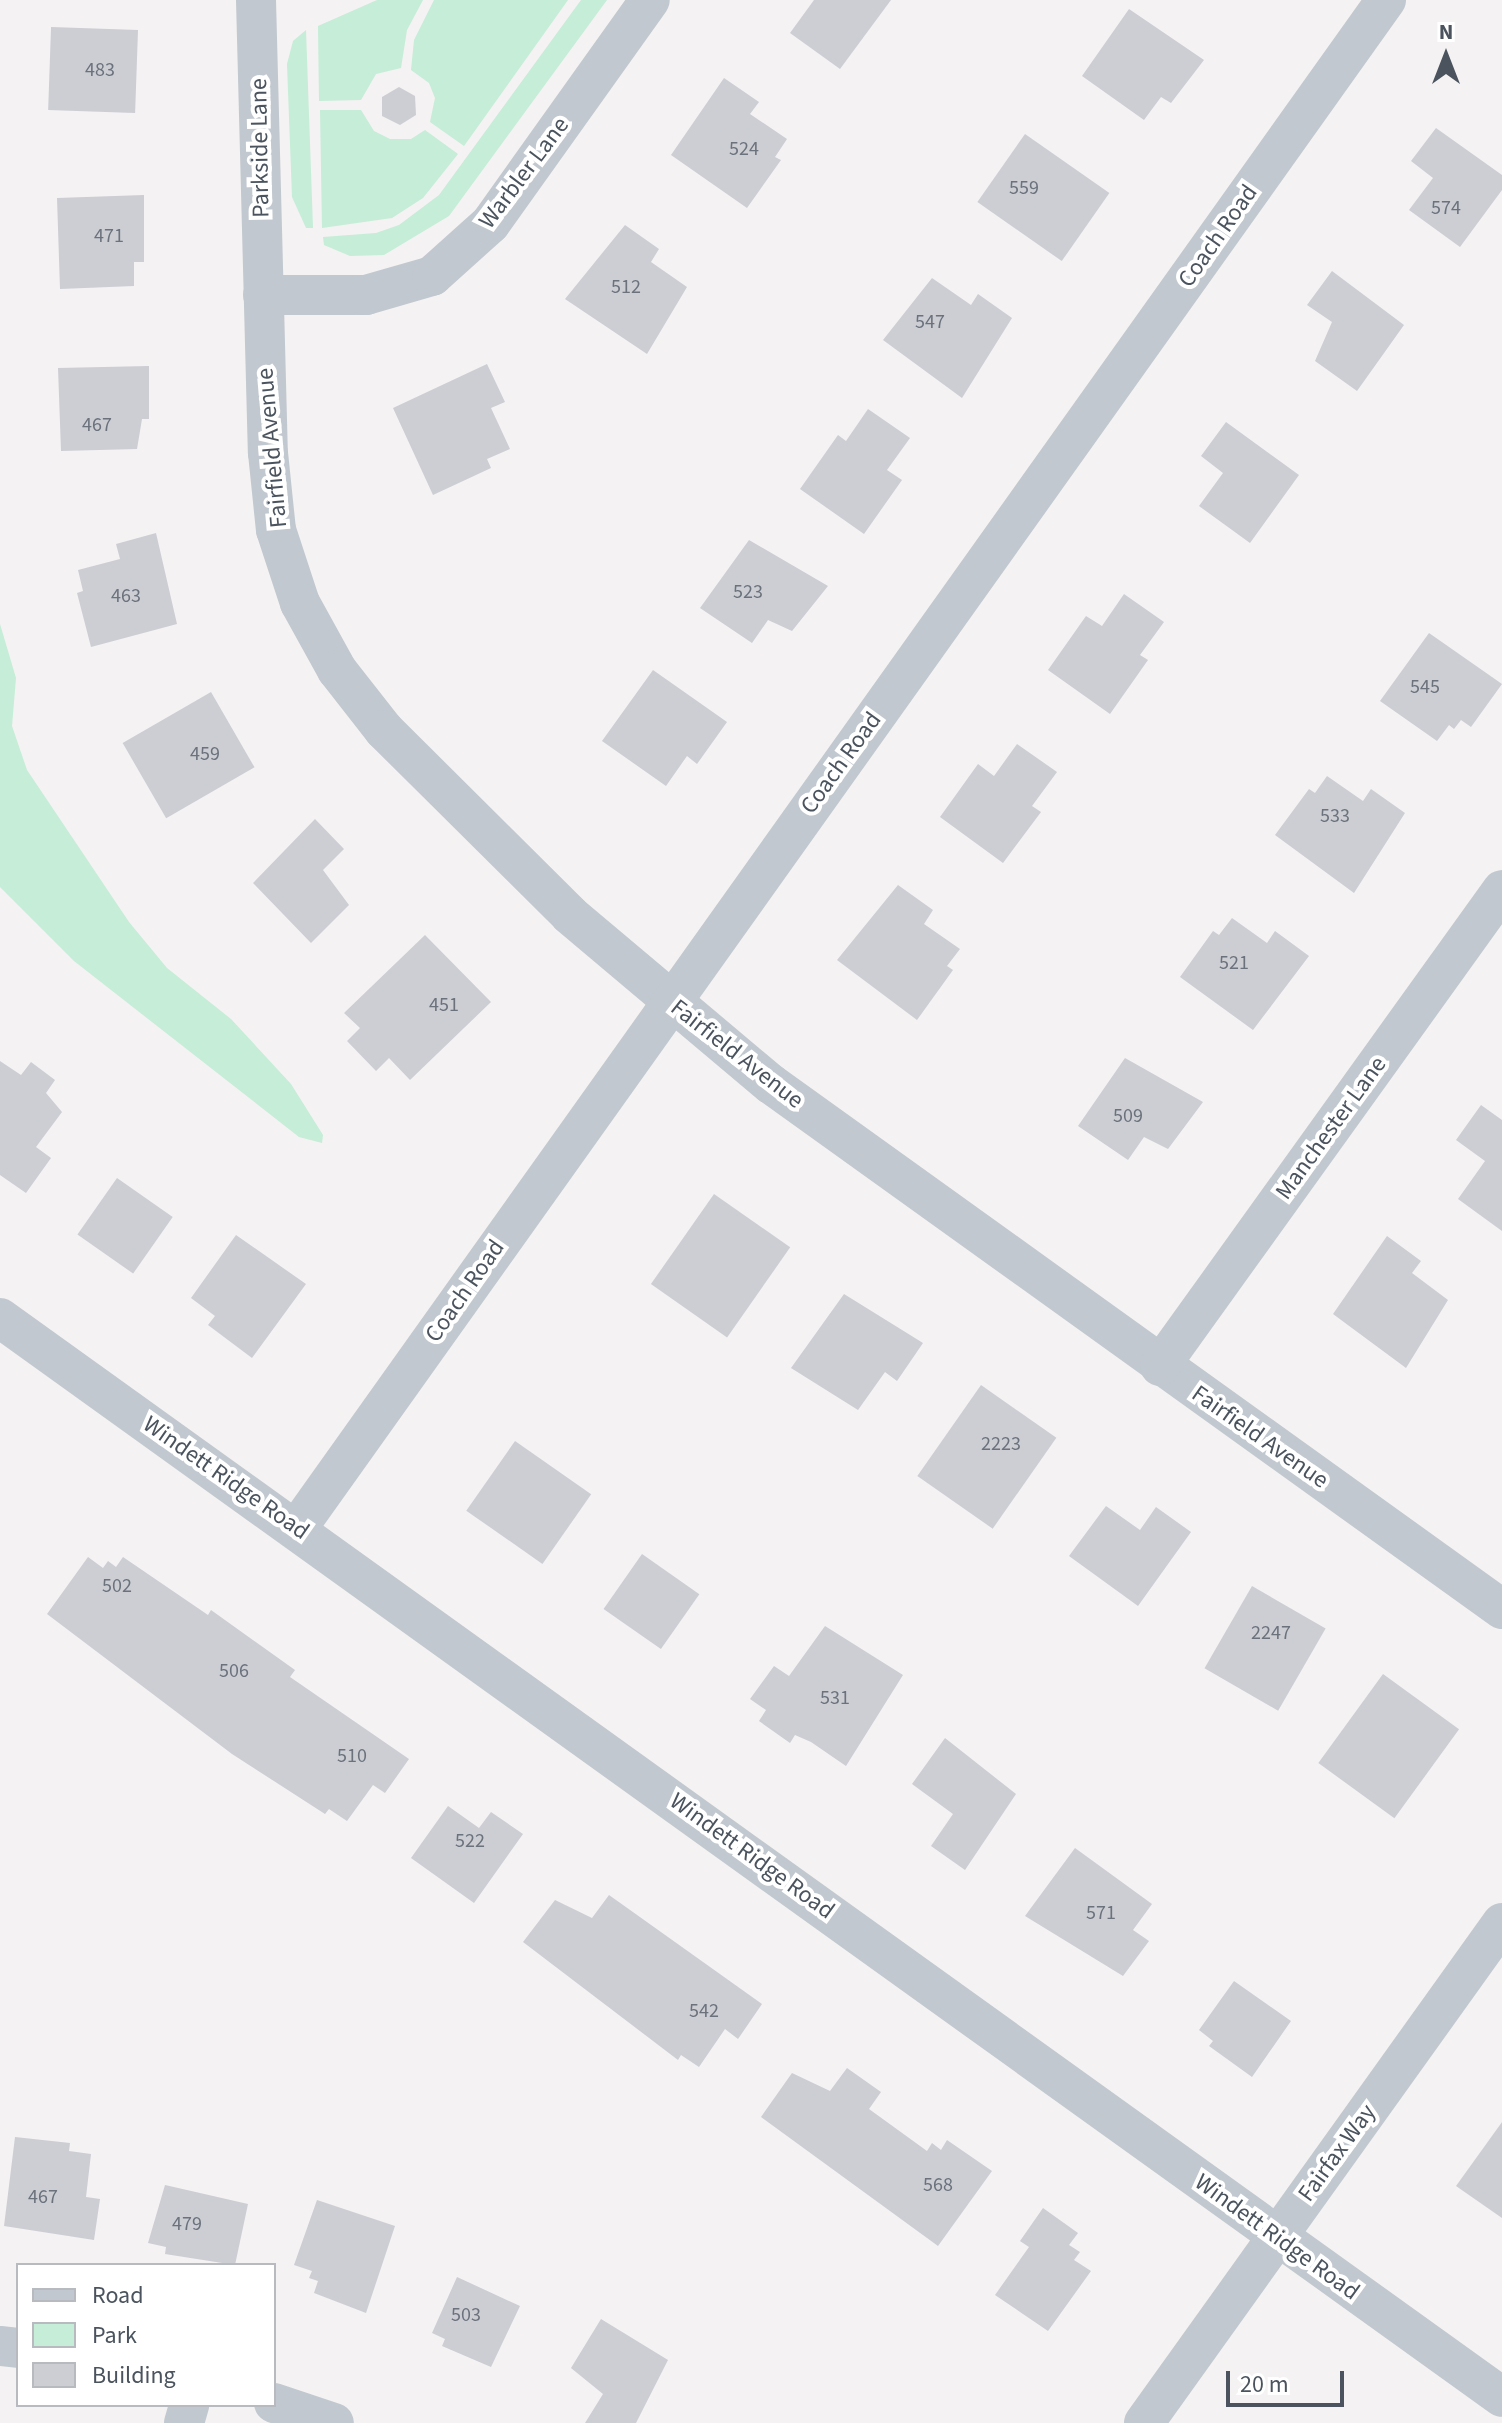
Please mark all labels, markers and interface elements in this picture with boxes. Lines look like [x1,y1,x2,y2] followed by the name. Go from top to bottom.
[1406,16,1486,96] north arrow
[1439,16,1453,48] text: N
[85,58,115,82] house number: 483
[244,78,276,218] street label: Parkside Lane
[473,112,575,234] street label: Warbler Lane
[729,137,759,161] house number: 524
[1009,176,1039,200] house number: 559
[1172,179,1264,293] street label: Coach Road
[1431,196,1461,220] house number: 574
[94,224,124,248] house number: 471
[611,275,641,299] house number: 512
[915,310,945,334] house number: 547
[251,367,293,529] street label: Fairfield Avenue
[82,413,112,437] house number: 467
[733,580,763,604] house number: 523
[111,584,141,608] house number: 463
[1410,675,1440,699] house number: 545
[794,706,888,820] street label: Coach Road
[190,742,220,766] house number: 459
[1320,804,1350,828] house number: 533
[1219,951,1249,975] house number: 521
[429,993,459,1017] house number: 451
[665,993,809,1115] street label: Fairfield Avenue
[1269,1051,1393,1205] street label: Manchester Lane
[1113,1104,1143,1128] house number: 509
[419,1234,511,1348] street label: Coach Road
[1186,1379,1334,1495] street label: Fairfield Avenue
[137,1410,315,1546] street label: Windett Ridge Road
[981,1432,1021,1456] house number: 2223
[102,1574,132,1598] house number: 502
[1251,1621,1291,1645] house number: 2247
[219,1659,249,1683] house number: 506
[820,1686,850,1710] house number: 531
[337,1744,367,1768] house number: 510
[664,1787,840,1925] street label: Windett Ridge Road
[455,1829,485,1853] house number: 522
[1086,1901,1116,1925] house number: 571
[689,1999,719,2023] house number: 542
[1292,2099,1382,2207] street label: Fairfax Way
[1189,2168,1365,2306] street label: Windett Ridge Road
[923,2173,953,2197] house number: 568
[28,2185,58,2209] house number: 467
[172,2212,202,2236] house number: 479
[16,2263,276,2407] legend
[92,2278,144,2313] text: Road
[451,2303,481,2327] house number: 503
[92,2318,137,2353] text: Park
[1230,2355,1348,2405] scale bar
[92,2358,176,2393] text: Building
[1240,2367,1289,2402] text: 20 m

